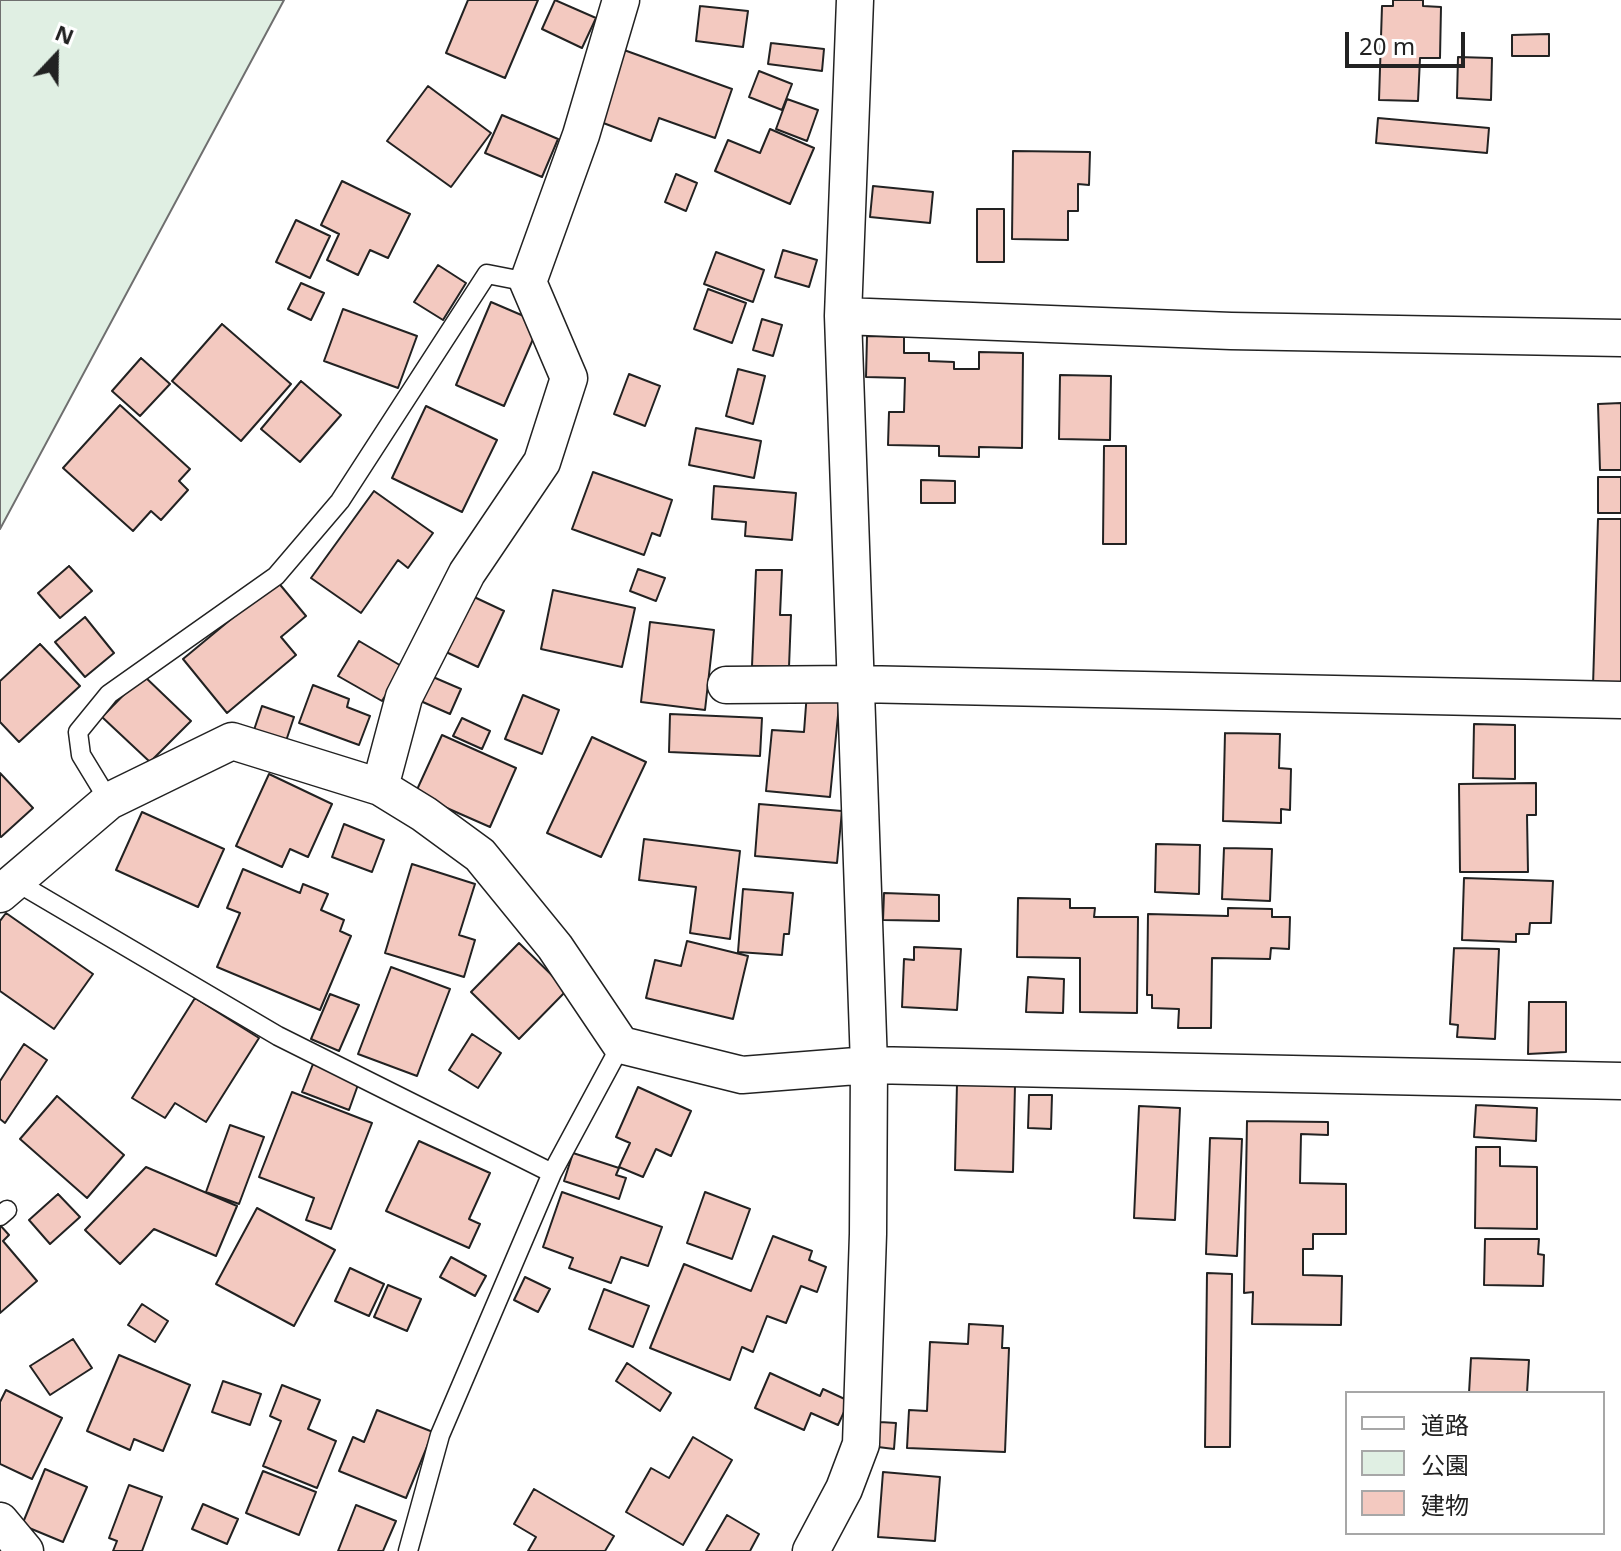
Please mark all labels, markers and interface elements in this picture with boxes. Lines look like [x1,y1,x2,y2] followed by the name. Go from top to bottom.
[16,16,96,96] north arrow
[51,16,79,51] text: N
[1349,16,1469,66] scale bar
[1359,29,1415,62] text: 20 m
[1345,1391,1605,1535] legend
[1421,1408,1469,1441] text: 道路
[1421,1448,1469,1481] text: 公園
[1421,1488,1469,1521] text: 建物

